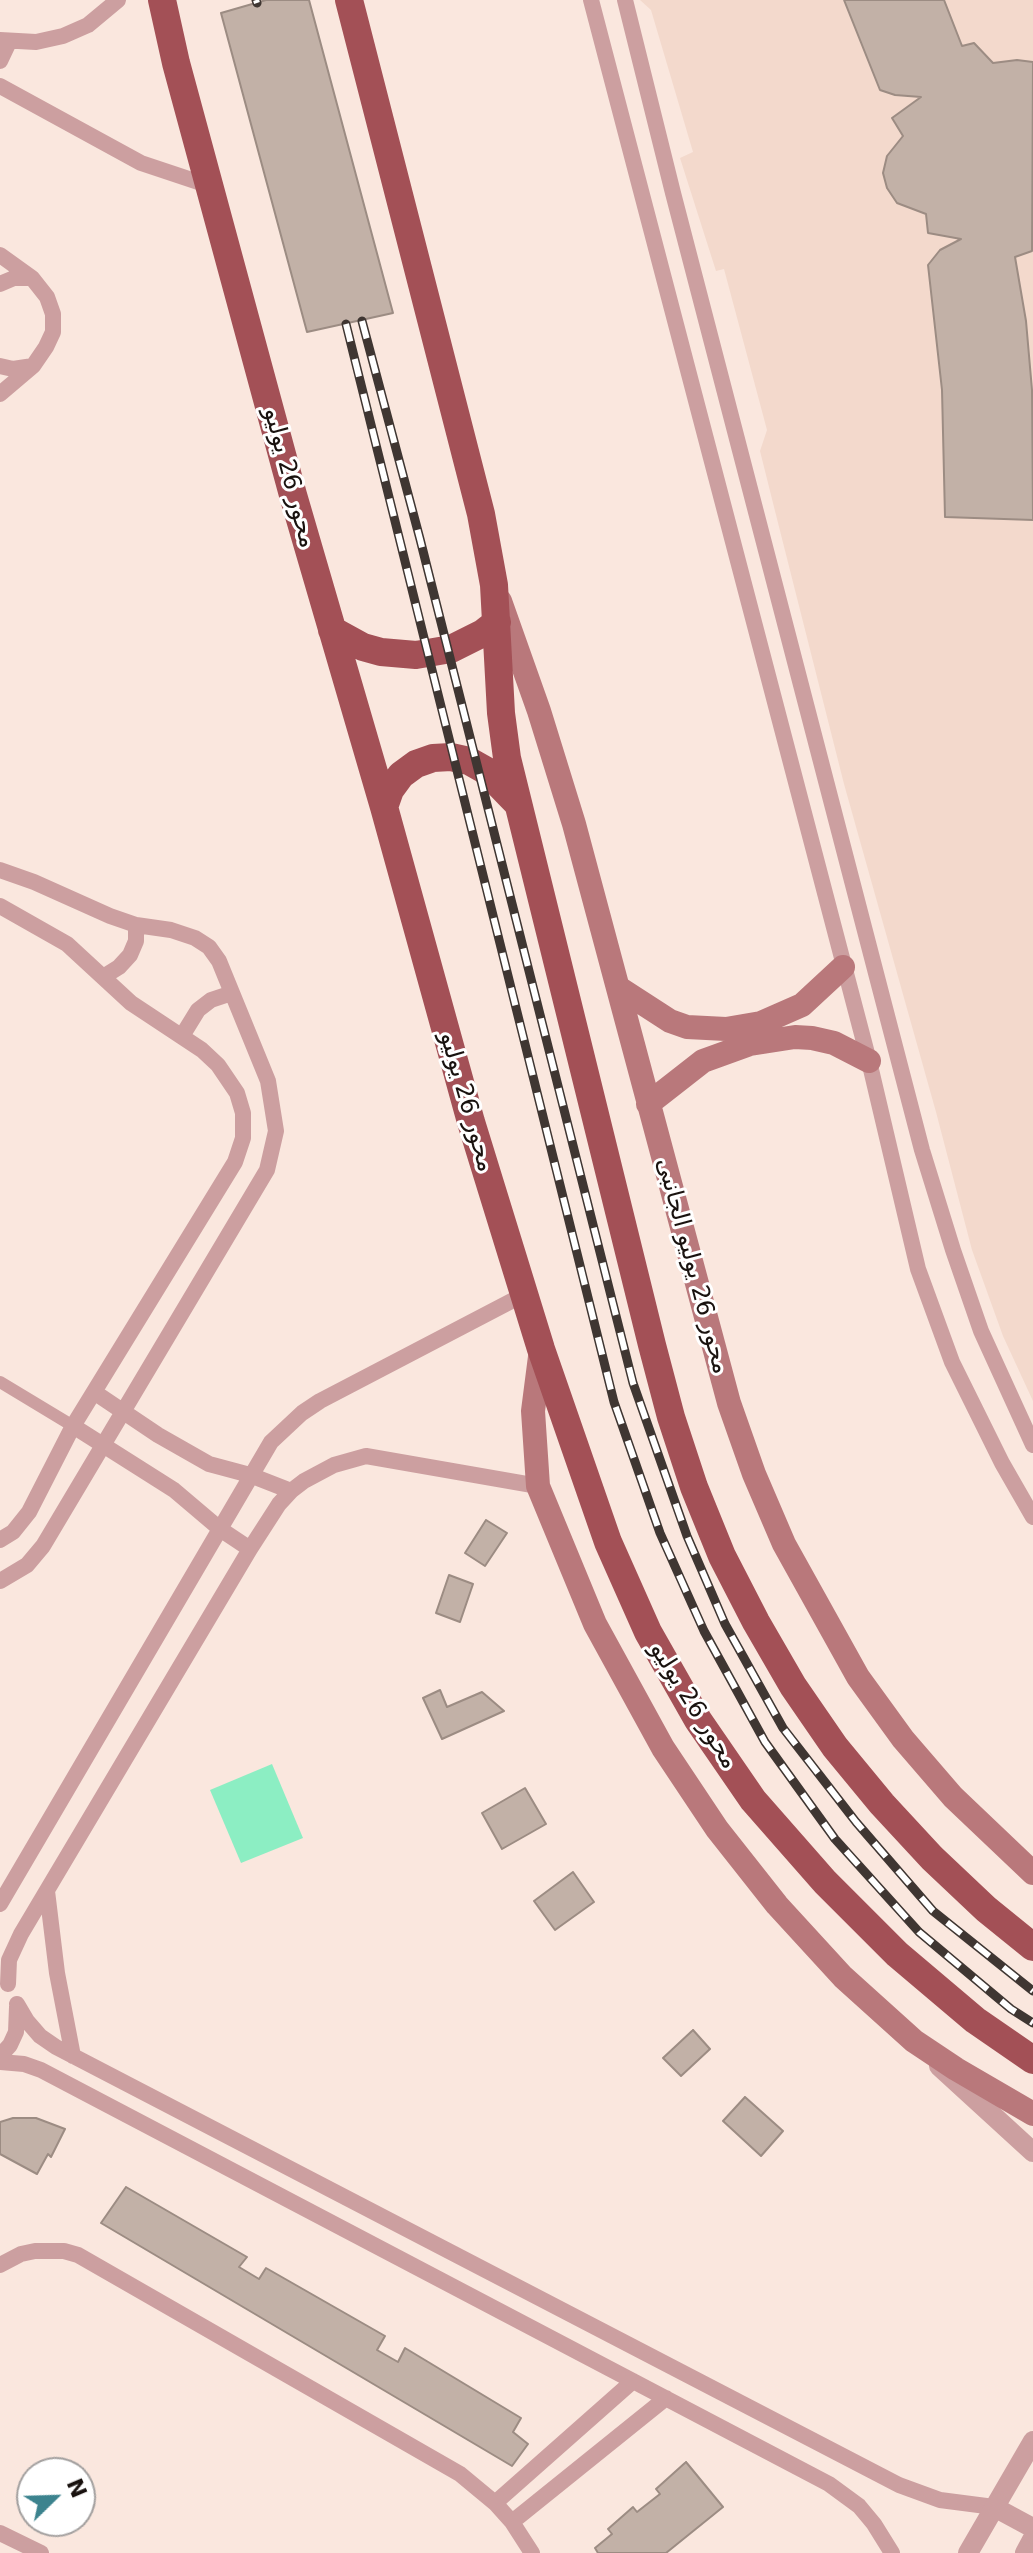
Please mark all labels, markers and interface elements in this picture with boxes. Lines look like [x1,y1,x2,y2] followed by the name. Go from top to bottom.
[256,405,322,551] street label: محور 26 يوليو
[432,1029,500,1175] street label: محور 26 يوليو
[649,1155,735,1377] street label: محور 26 يوليو الجانبى
[643,1637,743,1775] street label: محور 26 يوليو
[16,2457,96,2537] north arrow
[62,2475,92,2502] text: N

